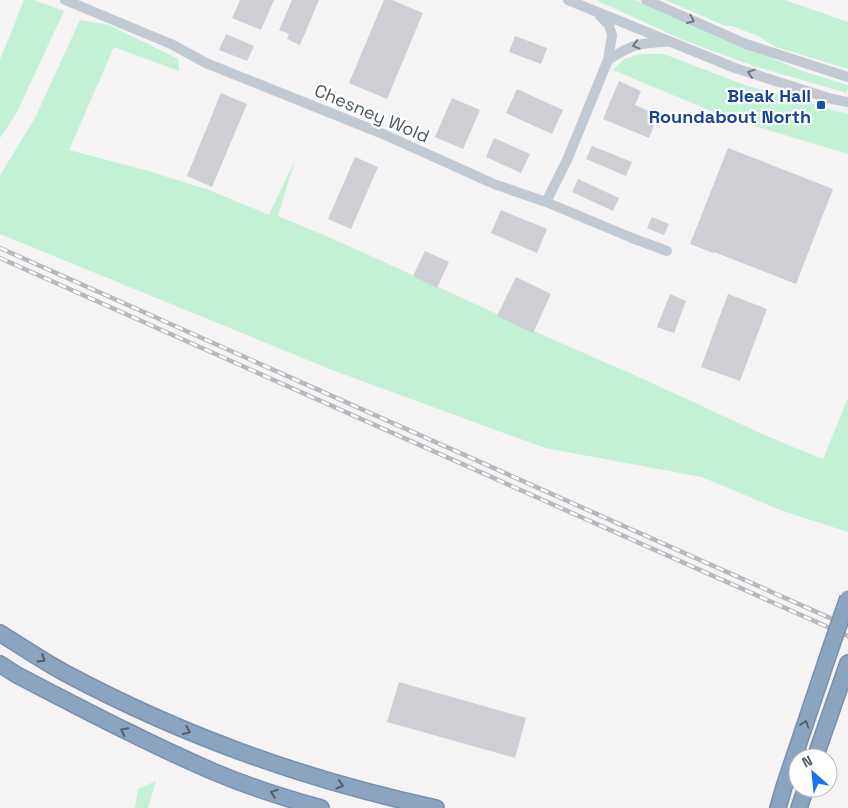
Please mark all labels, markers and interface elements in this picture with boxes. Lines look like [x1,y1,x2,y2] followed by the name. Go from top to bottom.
[686,13,695,24] one-way arrow
[632,39,641,50] one-way arrow
[747,68,756,78] one-way arrow
[311,78,433,148] street label: Chesney Wold
[649,84,811,128] place label: Bleak Hall Roundabout North
[815,99,827,111] marker: Bleak Hall Roundabout North
[36,652,45,662] one-way arrow
[799,720,809,729] one-way arrow
[182,725,191,736] one-way arrow
[121,727,130,737] one-way arrow
[788,748,838,798] north arrow
[799,751,815,772] text: N
[335,779,344,789] one-way arrow
[270,789,279,799] one-way arrow

